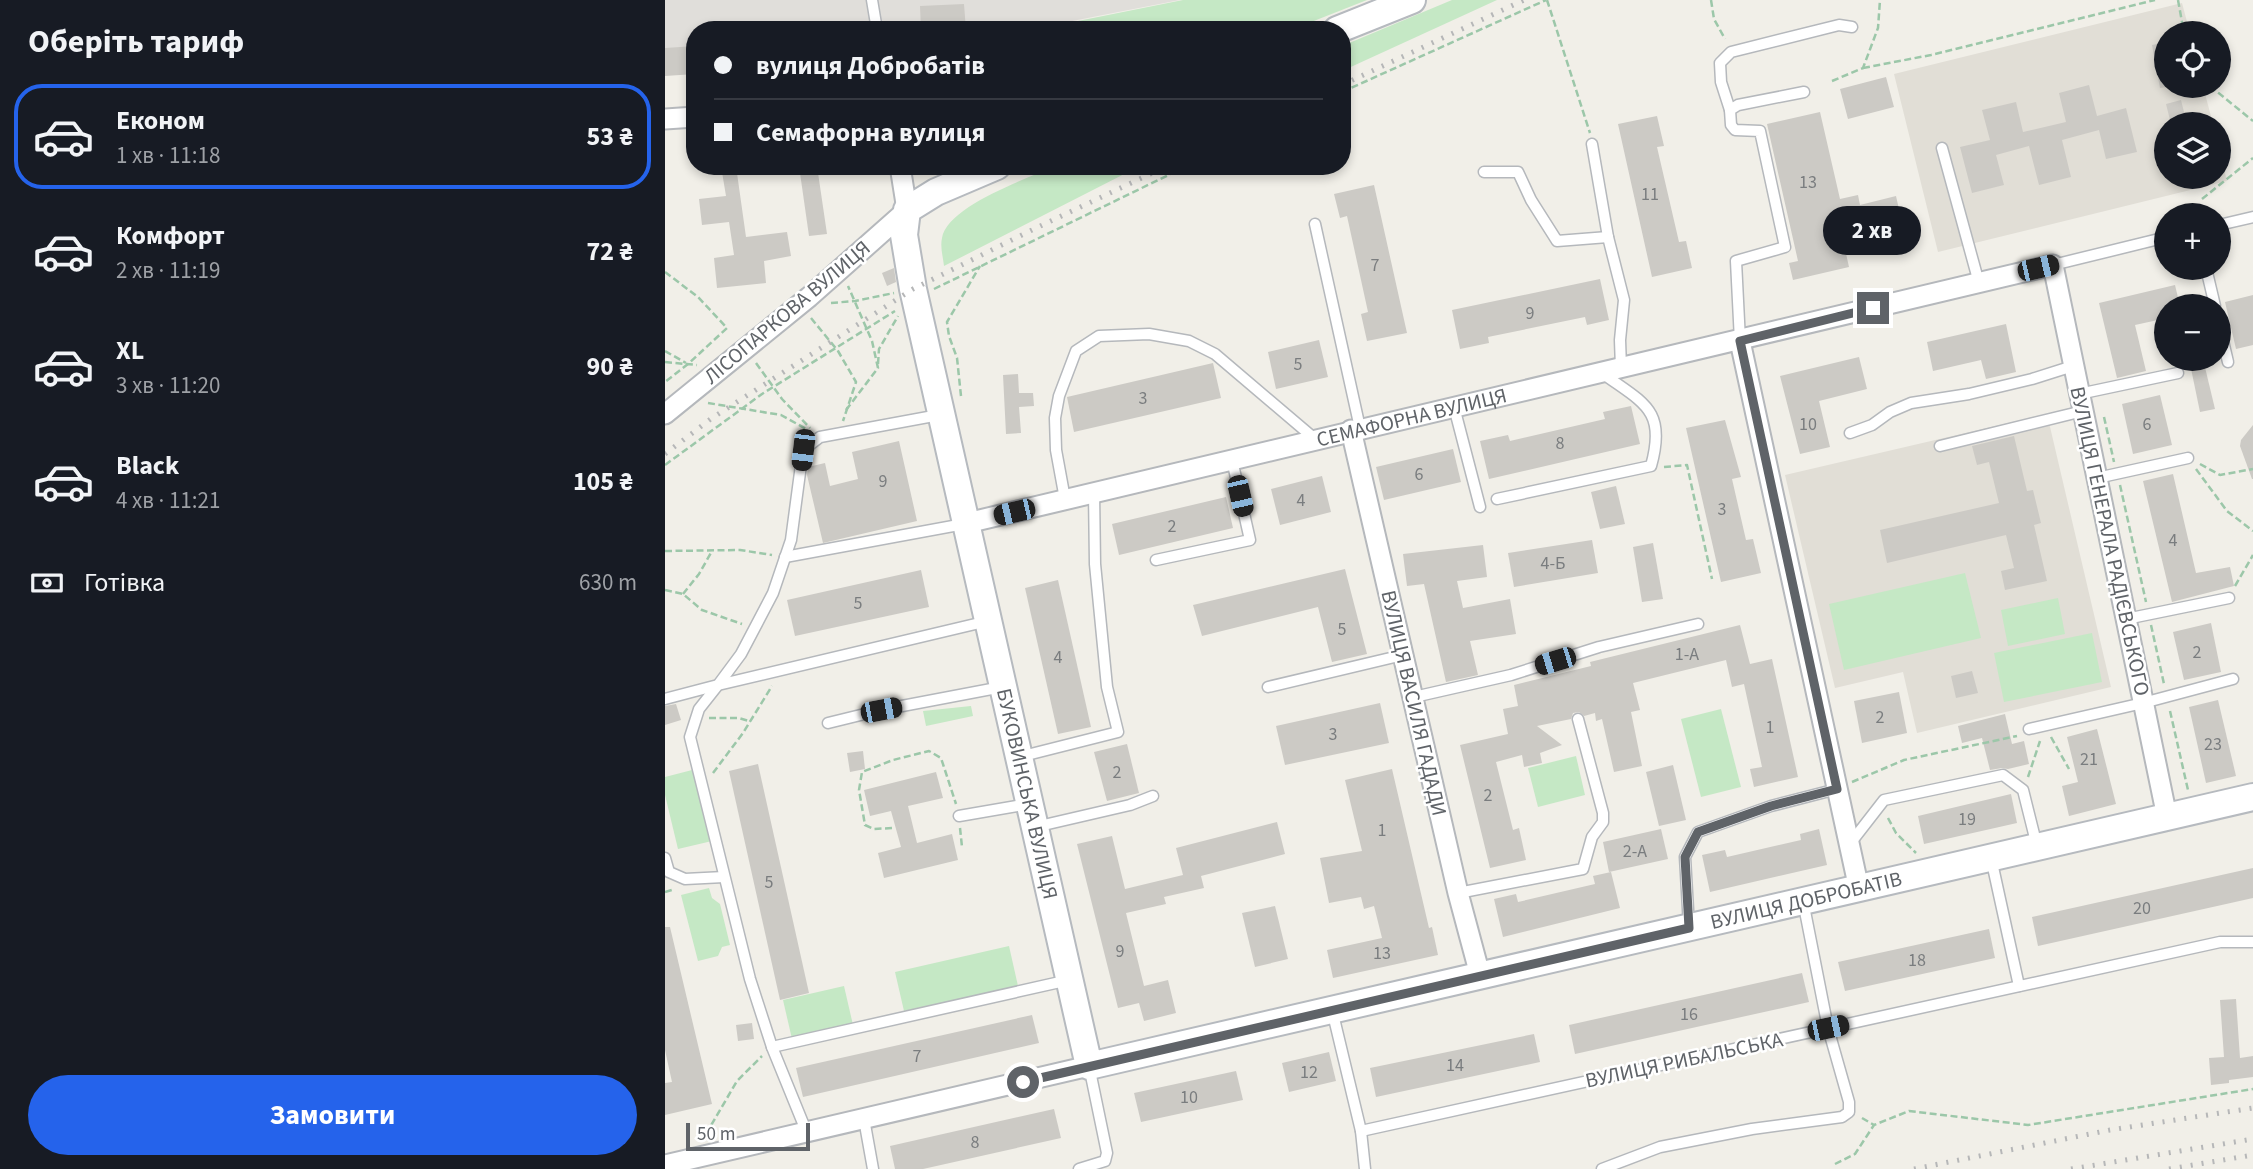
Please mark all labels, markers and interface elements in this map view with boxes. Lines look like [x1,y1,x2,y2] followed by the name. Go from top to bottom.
[28,19,244,65] text: Оберіть тариф
[2154,21,2231,371] map controls
[2154,21,2231,98] button: locate
[756,47,985,84] text: вулиця Добробатів
[116,102,205,139] text: Економ
[32,105,95,168] icon: car
[2154,112,2231,189] button: layers
[756,114,985,151] text: Семафорна вулиця
[587,118,633,155] text: 53 ₴
[116,139,220,172] text: 1 хв · 11:18
[1799,170,1817,195] house number: 13
[1641,182,1659,207] house number: 11
[2154,203,2231,280] button: +
[1824,206,1922,256] callout: 2 хв
[1852,214,1892,247] text: 2 хв
[116,217,225,254] text: Комфорт
[32,220,95,283] icon: car
[587,233,633,270] text: 72 ₴
[697,233,877,391] street label: ЛІСОПАРКОВА ВУЛИЦЯ
[1371,253,1380,278] house number: 7
[2016,253,2061,283] car
[116,254,220,287] text: 2 хв · 11:19
[1857,292,1889,324] route end
[2154,294,2231,371] button: −
[1526,301,1535,326] house number: 9
[116,332,144,369] text: XL
[32,335,95,398] icon: car
[587,348,633,385] text: 90 ₴
[1294,352,1303,377] house number: 5
[116,369,220,402] text: 3 хв · 11:20
[1313,380,1510,454] street label: СЕМАФОРНА ВУЛИЦЯ
[2063,384,2157,698] street label: ВУЛИЦЯ ГЕНЕРАЛА РАДІЄВСЬКОГО
[1139,386,1148,411] house number: 3
[1799,412,1817,437] house number: 10
[2143,412,2152,437] house number: 6
[791,428,816,472] car
[1556,431,1565,456] house number: 8
[116,447,179,484] text: Black
[32,450,95,513] icon: car
[1415,462,1424,487] house number: 6
[573,463,633,500] text: 105 ₴
[879,469,888,494] house number: 9
[1226,473,1255,519] car
[116,484,220,517] text: 4 хв · 11:21
[1297,488,1306,513] house number: 4
[992,497,1037,527] car
[1718,497,1727,522] house number: 3
[1168,514,1177,539] house number: 2
[2169,528,2178,553] house number: 4
[1541,551,1565,576] house number: 4-Б
[28,564,66,602] icon: cash
[84,564,165,601] text: Готівка
[579,566,637,599] text: 630 m
[1373,587,1455,819] street label: ВУЛИЦЯ ВАСИЛЯ ГАДАДИ
[854,591,863,616] house number: 5
[1338,617,1347,642] house number: 5
[2193,640,2202,665] house number: 2
[1675,642,1699,667] house number: 1-А
[1054,645,1063,670] house number: 4
[1532,645,1579,677] car
[989,685,1066,902] street label: БУКОВИНСЬКА ВУЛИЦЯ
[859,696,904,724] car
[1876,705,1885,730] house number: 2
[1766,715,1774,740] house number: 1
[1329,722,1338,747] house number: 3
[2204,732,2222,757] house number: 23
[2080,747,2098,772] house number: 21
[1113,760,1122,785] house number: 2
[1484,783,1493,808] house number: 2
[1958,807,1976,832] house number: 19
[1378,818,1386,843] house number: 1
[1623,839,1647,864] house number: 2-А
[1707,864,1905,937] street label: ВУЛИЦЯ ДОБРОБАТІВ
[765,870,774,895] house number: 5
[2133,896,2151,921] house number: 20
[1116,939,1125,964] house number: 9
[1373,941,1391,966] house number: 13
[1908,948,1926,973] house number: 18
[1680,1002,1698,1027] house number: 16
[1806,1013,1851,1043] car
[1582,1024,1786,1096] street label: ВУЛИЦЯ РИБАЛЬСЬКА
[913,1044,922,1069] house number: 7
[1446,1053,1464,1078] house number: 14
[1300,1060,1318,1085] house number: 12
[1007,1066,1039,1098] route start
[28,1075,637,1155] button: Замовити
[1180,1085,1198,1110] house number: 10
[686,1120,810,1152] scale bar
[697,1121,735,1148] text: 50 m
[971,1130,980,1155] house number: 8

